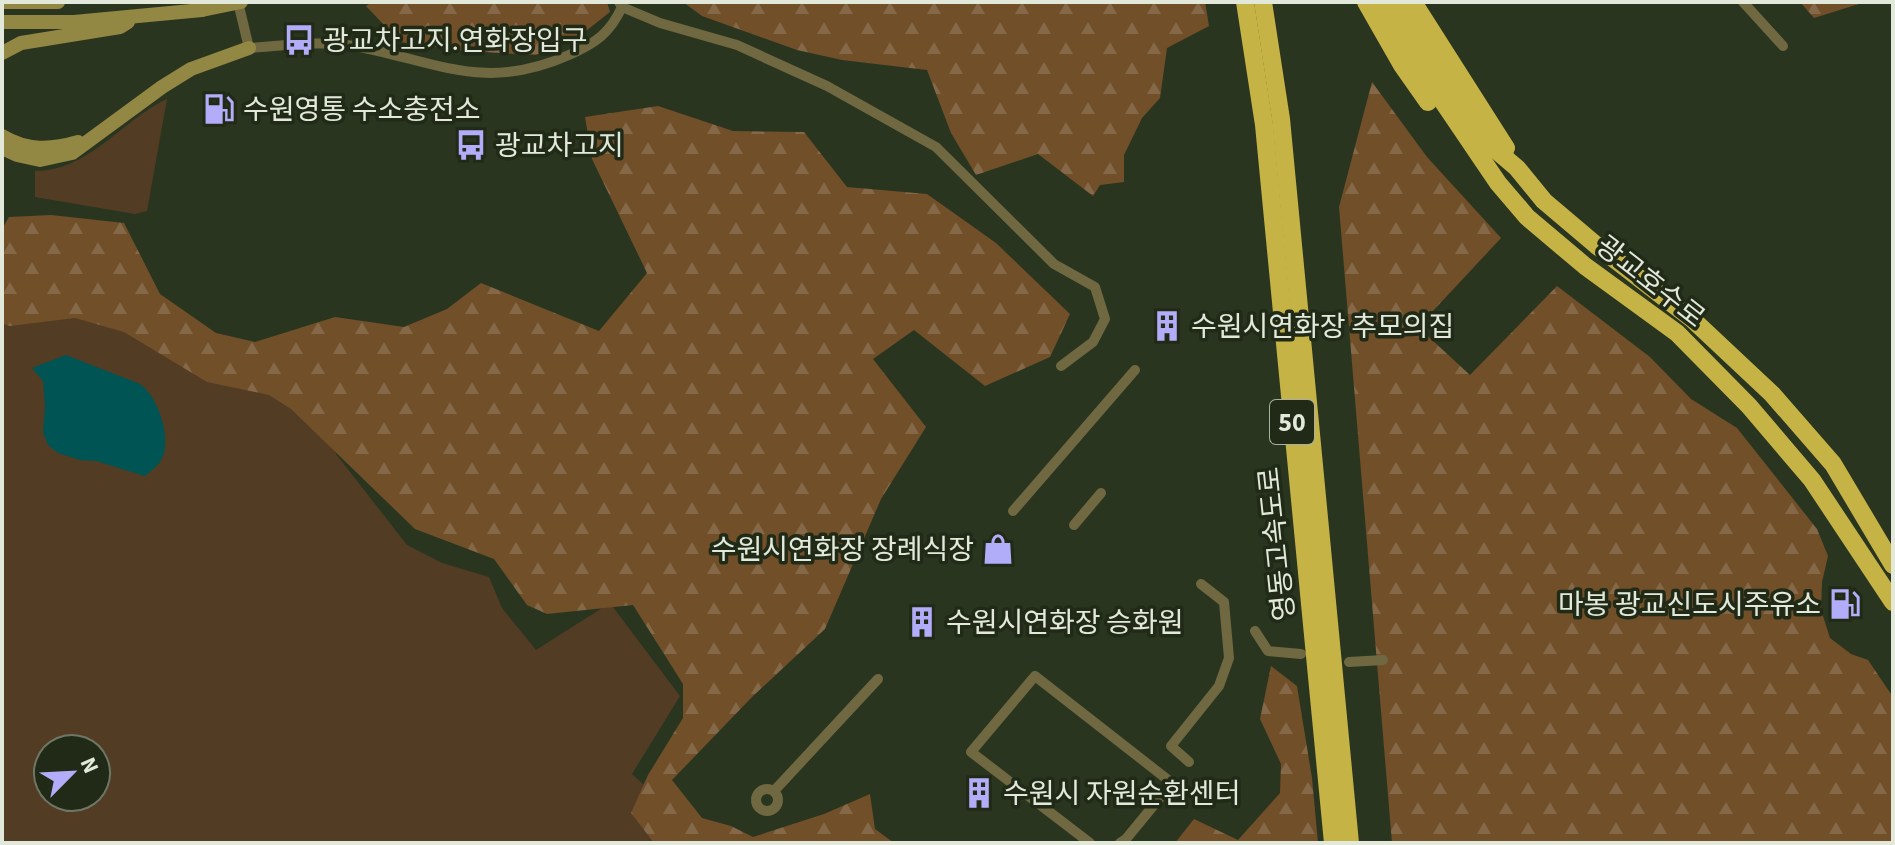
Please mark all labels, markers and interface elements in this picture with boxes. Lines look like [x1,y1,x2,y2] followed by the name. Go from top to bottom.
[323,21,588,61] place label: 광교차고지.연화장입구
[282,23,316,57] bus stop icon: 광교차고지.연화장입구
[243,90,480,130] place label: 수원영통 수소충전소
[202,92,236,126] fuel station icon: 수원영통 수소충전소
[495,126,624,166] place label: 광교차고지
[454,128,488,162] bus stop icon: 광교차고지
[1587,226,1713,337] street label: 광교호수로
[1191,307,1454,347] place label: 수원시연화장 추모의집
[1150,309,1184,343] building icon: 수원시연화장 추모의집
[1270,400,1314,444] road number: 50
[1249,465,1305,623] street label: 영동고속도로
[711,530,974,570] place label: 수원시연화장 장례식장
[981,532,1015,566] shop icon: 수원시연화장 장례식장
[1558,585,1821,625] place label: 마봉 광교신도시주유소
[1828,587,1862,621] fuel station icon: 마봉 광교신도시주유소
[946,603,1183,643] place label: 수원시연화장 승화원
[905,605,939,639] building icon: 수원시연화장 승화원
[32,733,112,813] north arrow
[72,752,107,778] text: N
[1003,774,1240,814] place label: 수원시 자원순환센터
[962,776,996,810] building icon: 수원시 자원순환센터

